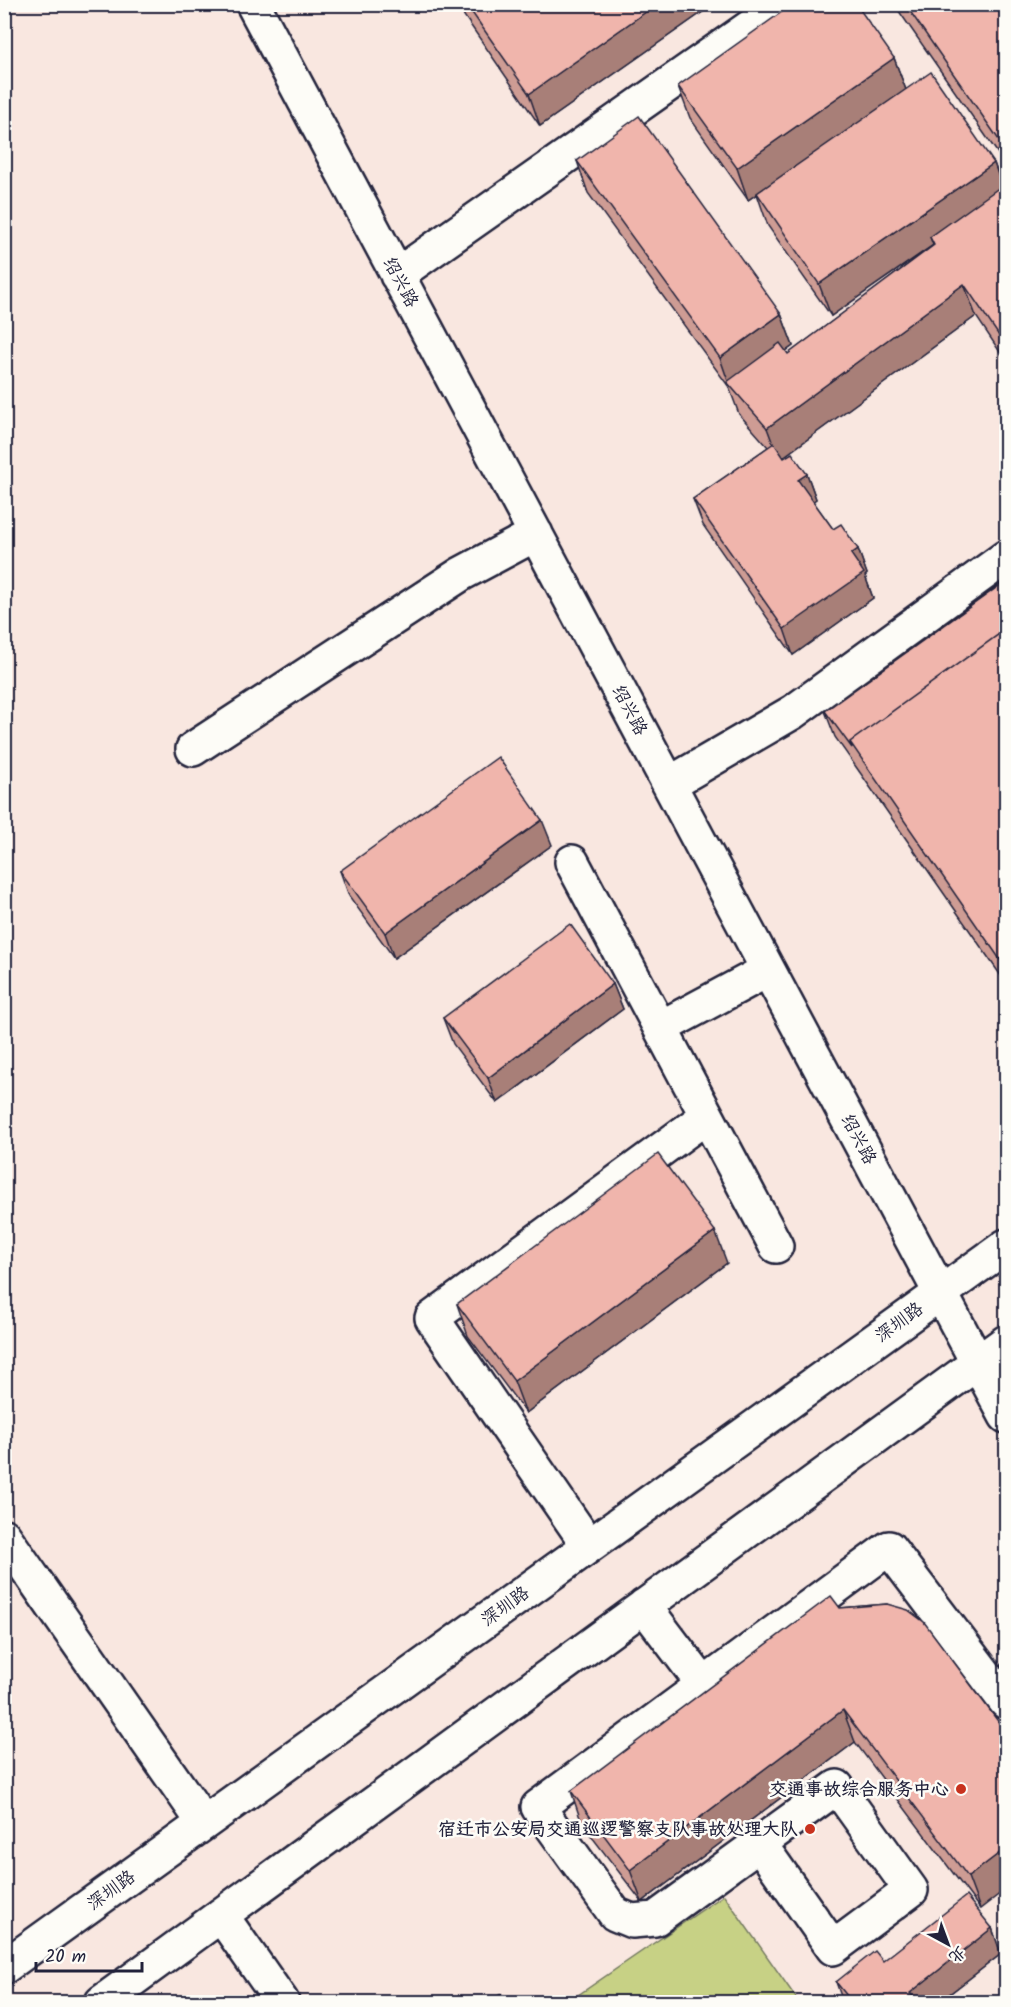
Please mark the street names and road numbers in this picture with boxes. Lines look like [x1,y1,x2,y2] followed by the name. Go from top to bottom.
[374,252,425,313] street label: 绍兴路
[603,680,654,741] street label: 绍兴路
[832,1109,883,1170] street label: 绍兴路
[870,1296,930,1351] street label: 深圳路
[476,1580,536,1635] street label: 深圳路
[82,1864,142,1919] street label: 深圳路

